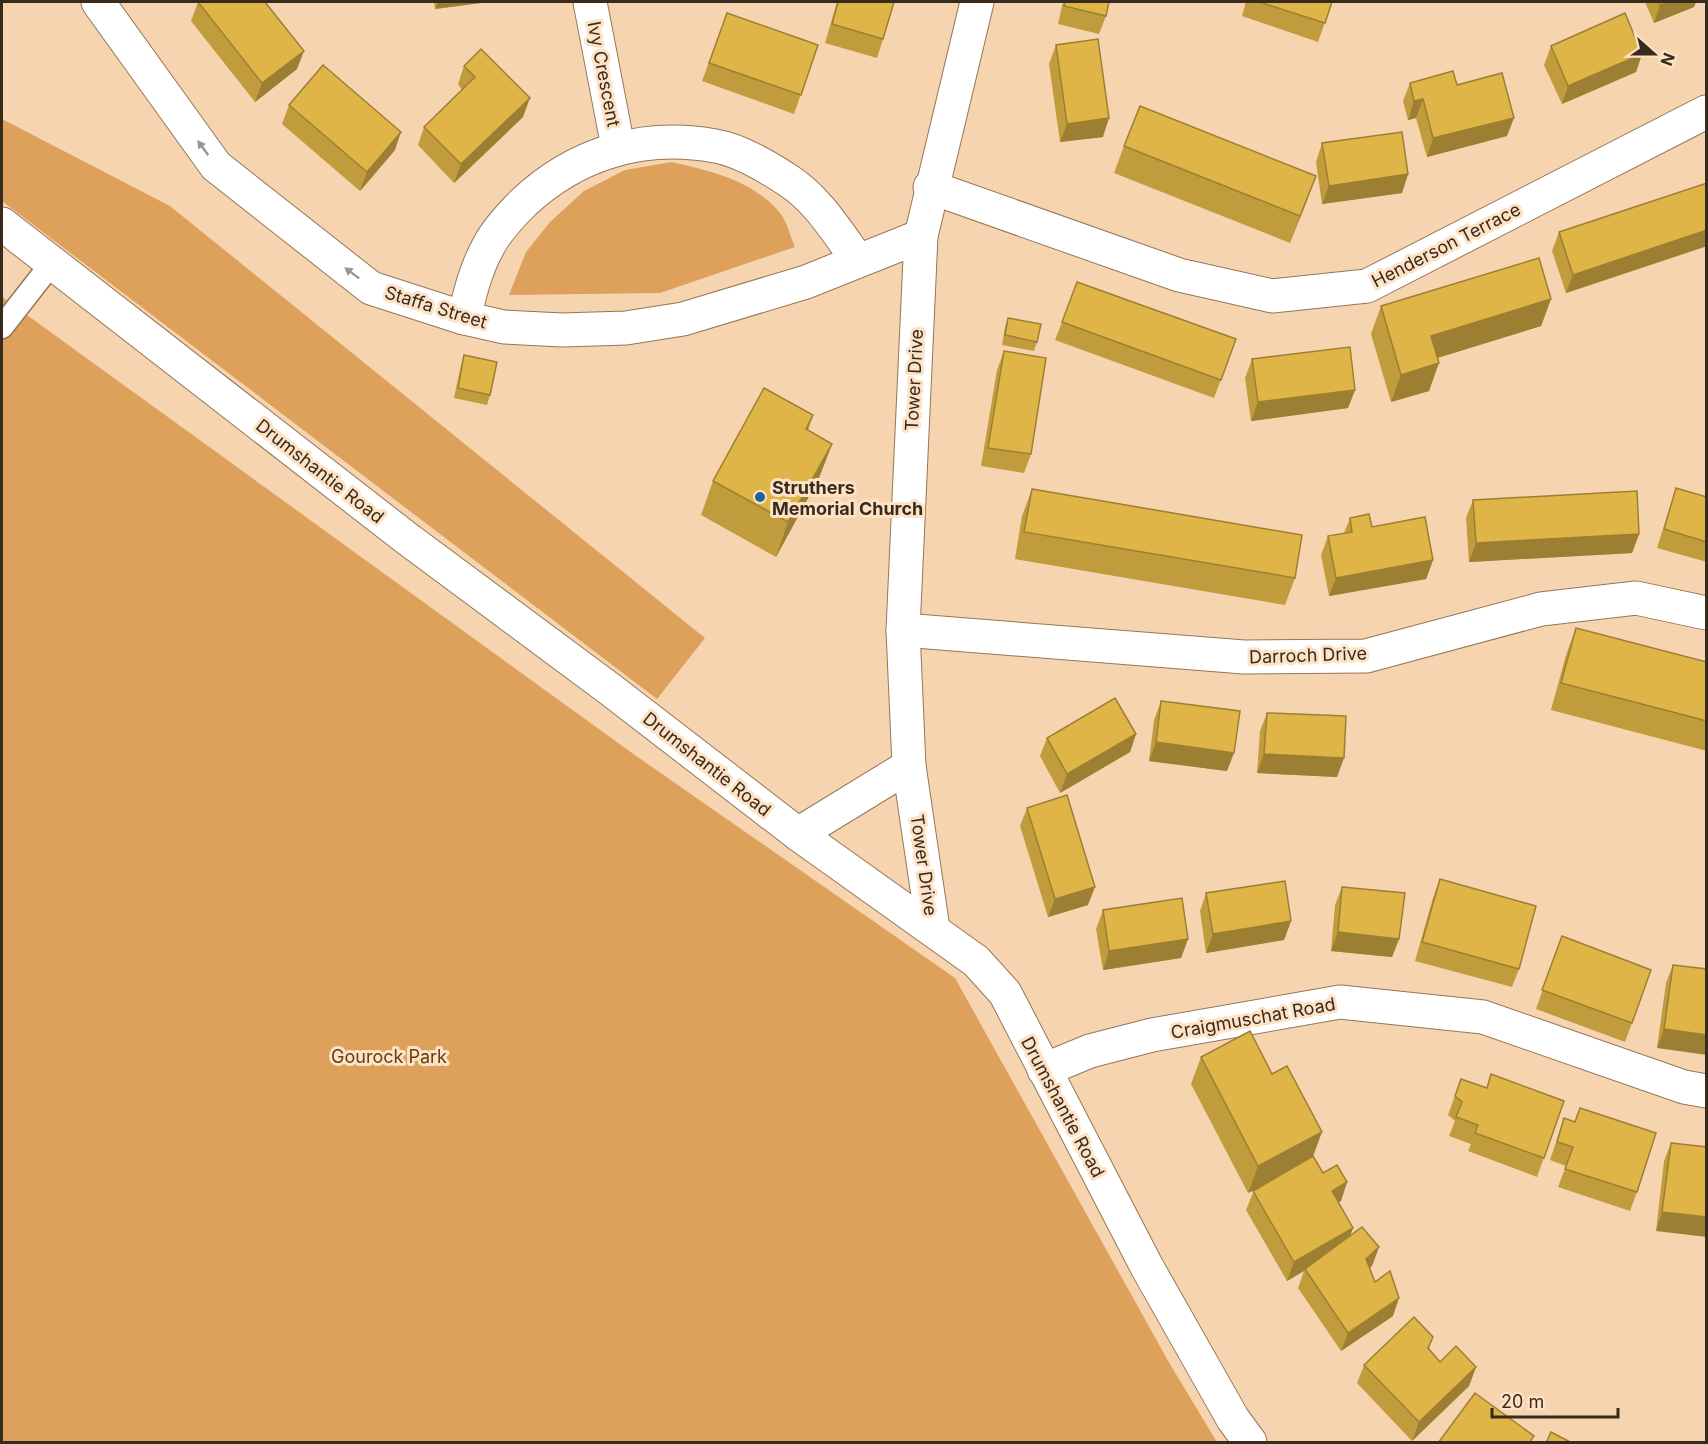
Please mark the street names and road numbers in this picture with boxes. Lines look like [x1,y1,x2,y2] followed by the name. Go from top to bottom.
[583,19,625,129] street label: Ivy Crescent
[1368,198,1524,292] street label: Henderson Terrace
[382,281,490,333] street label: Staffa Street
[901,328,927,432] street label: Tower Drive
[252,415,388,527] street label: Drumshantie Road
[1249,642,1367,668] street label: Darroch Drive
[639,708,775,820] street label: Drumshantie Road
[906,813,942,917] street label: Tower Drive
[1169,993,1337,1043] street label: Craigmuschat Road
[1017,1033,1109,1181] street label: Drumshantie Road

